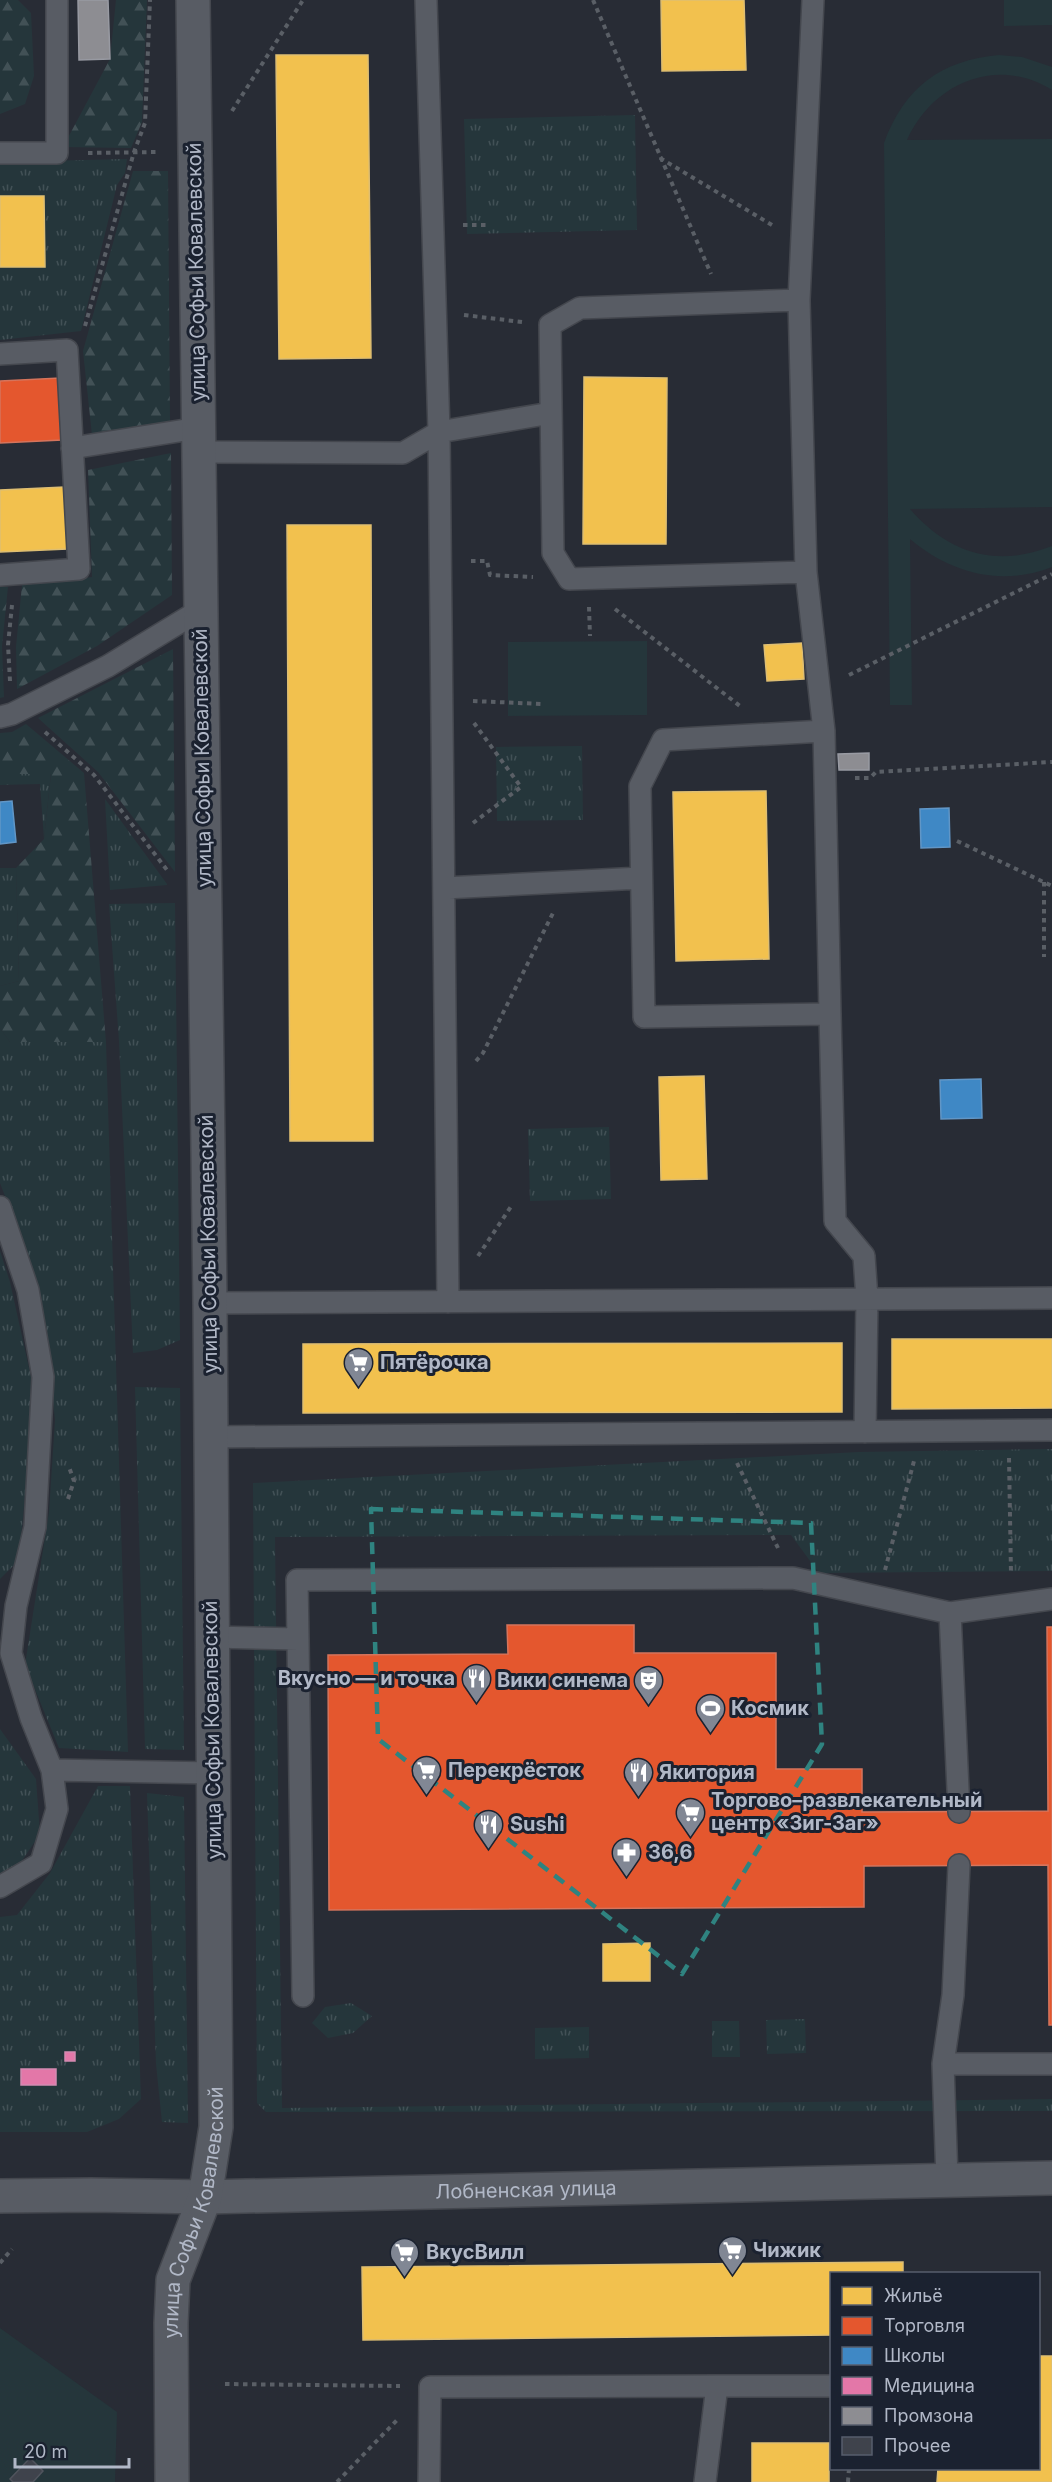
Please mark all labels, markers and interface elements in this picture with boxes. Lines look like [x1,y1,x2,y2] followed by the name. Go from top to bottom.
[182,142,210,402] street label: улица Софьи Ковалевской
[188,628,216,888] street label: улица Софьи Ковалевской
[194,1114,222,1374] street label: улица Софьи Ковалевской
[343,1346,375,1388] supermarket icon: Пятёрочка
[380,1350,489,1374] place label: Пятёрочка
[198,1600,226,1860] street label: улица Софьи Ковалевской
[460,1662,492,1704] restaurant icon: Вкусно — и точка
[633,1664,665,1706] theatre icon: Вики синема
[278,1666,455,1690] place label: Вкусно — и точка
[497,1668,628,1692] place label: Вики синема
[694,1692,726,1734] sports icon: Космик
[731,1696,809,1720] place label: Космик
[411,1754,443,1796] supermarket icon: Перекрёсток
[622,1756,654,1798] restaurant icon: Якитория
[448,1758,581,1782] place label: Перекрёсток
[659,1760,755,1784] place label: Якитория
[711,1788,982,1835] place label: Торгово–развлекательный центр «Зиг-Заг»
[674,1796,706,1838] supermarket icon: Торгово–развлекательный центр «Зиг-Заг»
[473,1808,505,1850] restaurant icon: Sushi
[510,1812,565,1836] place label: Sushi
[611,1836,643,1878] pharmacy icon: 36,6
[648,1840,692,1864] place label: 36,6
[159,2086,228,2339] street label: улица Софьи Ковалевской
[435,2176,617,2204] street label: Лобненская улица
[716,2234,748,2276] supermarket icon: Чижик
[389,2236,421,2278] supermarket icon: ВкусВилл
[753,2238,821,2262] place label: Чижик
[426,2240,524,2264] place label: ВкусВилл
[830,2272,1040,2470] legend
[884,2285,943,2306] text: Жильё
[884,2315,965,2336] text: Торговля
[884,2345,945,2366] text: Школы
[884,2375,975,2396] text: Медицина
[884,2405,974,2426] text: Промзона
[15,2431,129,2469] scale bar
[884,2435,951,2456] text: Прочее
[24,2441,67,2462] text: 20 m

